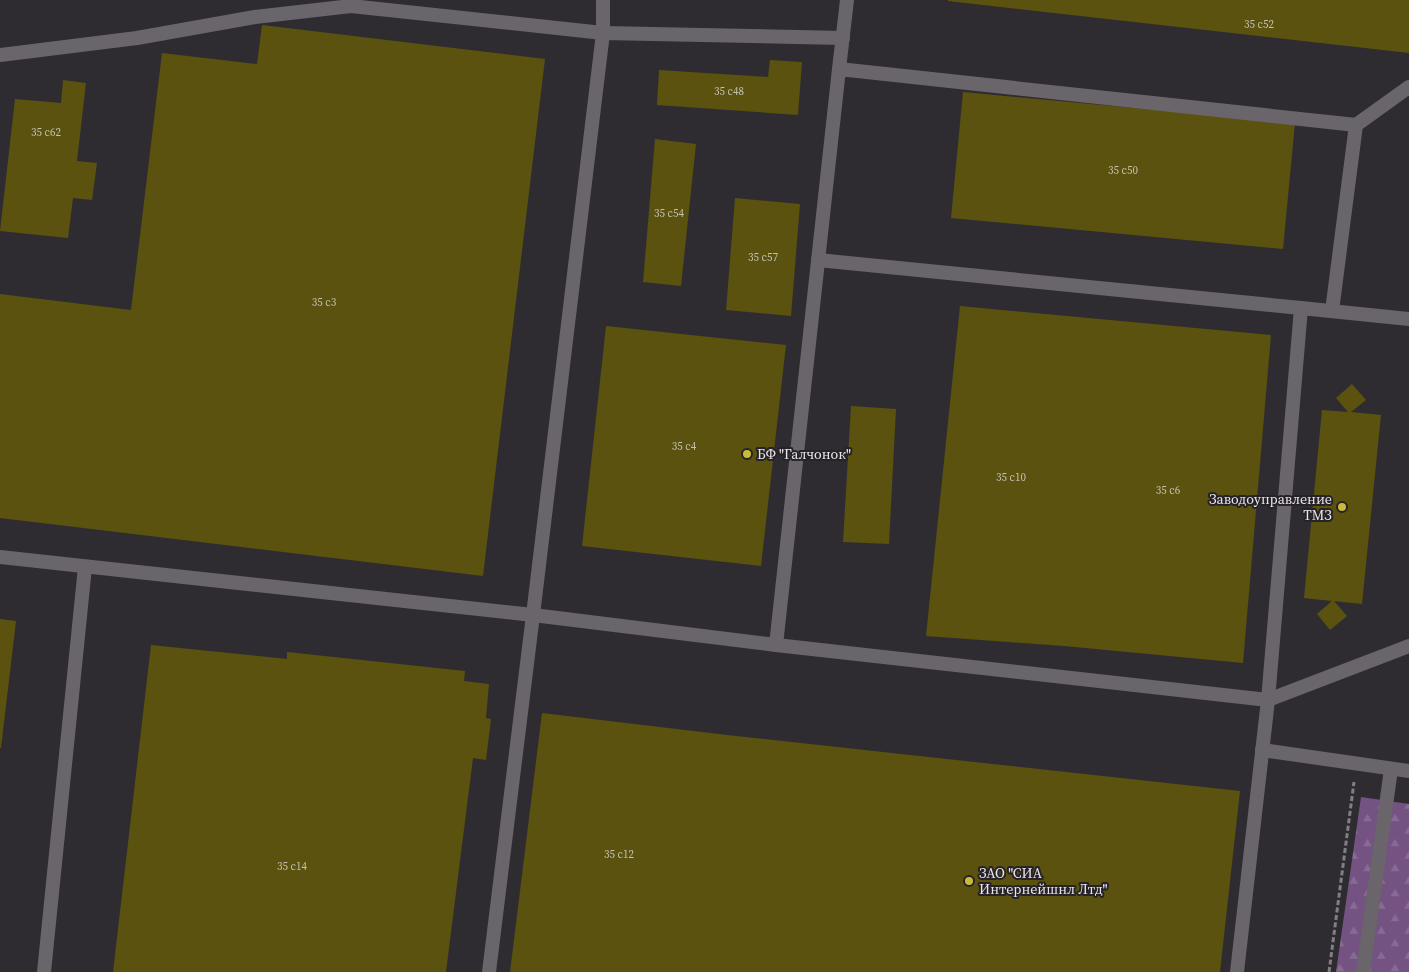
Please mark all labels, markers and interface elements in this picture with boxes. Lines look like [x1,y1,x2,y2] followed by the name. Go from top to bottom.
[1244,17,1274,32] house number: 35 с52
[714,84,744,99] house number: 35 с48
[31,125,61,140] house number: 35 с62
[1108,163,1138,178] house number: 35 с50
[654,206,684,221] house number: 35 с54
[748,250,778,265] house number: 35 с57
[312,295,337,310] house number: 35 c3
[672,439,697,454] house number: 35 с4
[757,444,851,464] place label: БФ "Галчонок"
[741,448,753,460] marker: БФ "Галчонок"
[996,470,1026,485] house number: 35 с10
[1156,483,1181,498] house number: 35 с6
[1209,489,1332,525] place label: Заводоуправление ТМЗ
[1336,501,1348,513] marker: Заводоуправление ТМЗ
[604,847,634,862] house number: 35 с12
[277,859,307,874] house number: 35 с14
[979,863,1108,899] place label: ЗАО "СИА Интернейшнл Лтд"
[963,875,975,887] marker: ЗАО "СИА Интернейшнл Лтд"

